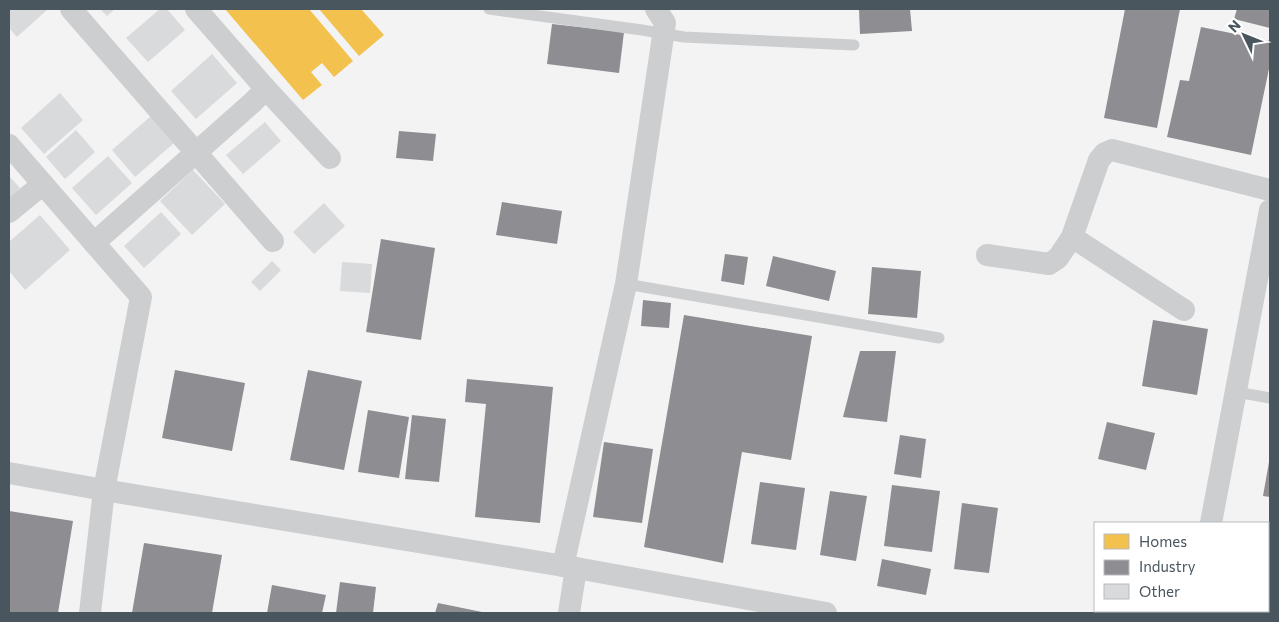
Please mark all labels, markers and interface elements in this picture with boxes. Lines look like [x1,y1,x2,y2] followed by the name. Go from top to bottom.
[1219,10,1269,60] north arrow
[1224,16,1244,35] text: N
[1094,522,1269,612] legend
[1139,532,1187,550] text: Homes
[1139,557,1196,575] text: Industry
[1139,582,1180,600] text: Other

